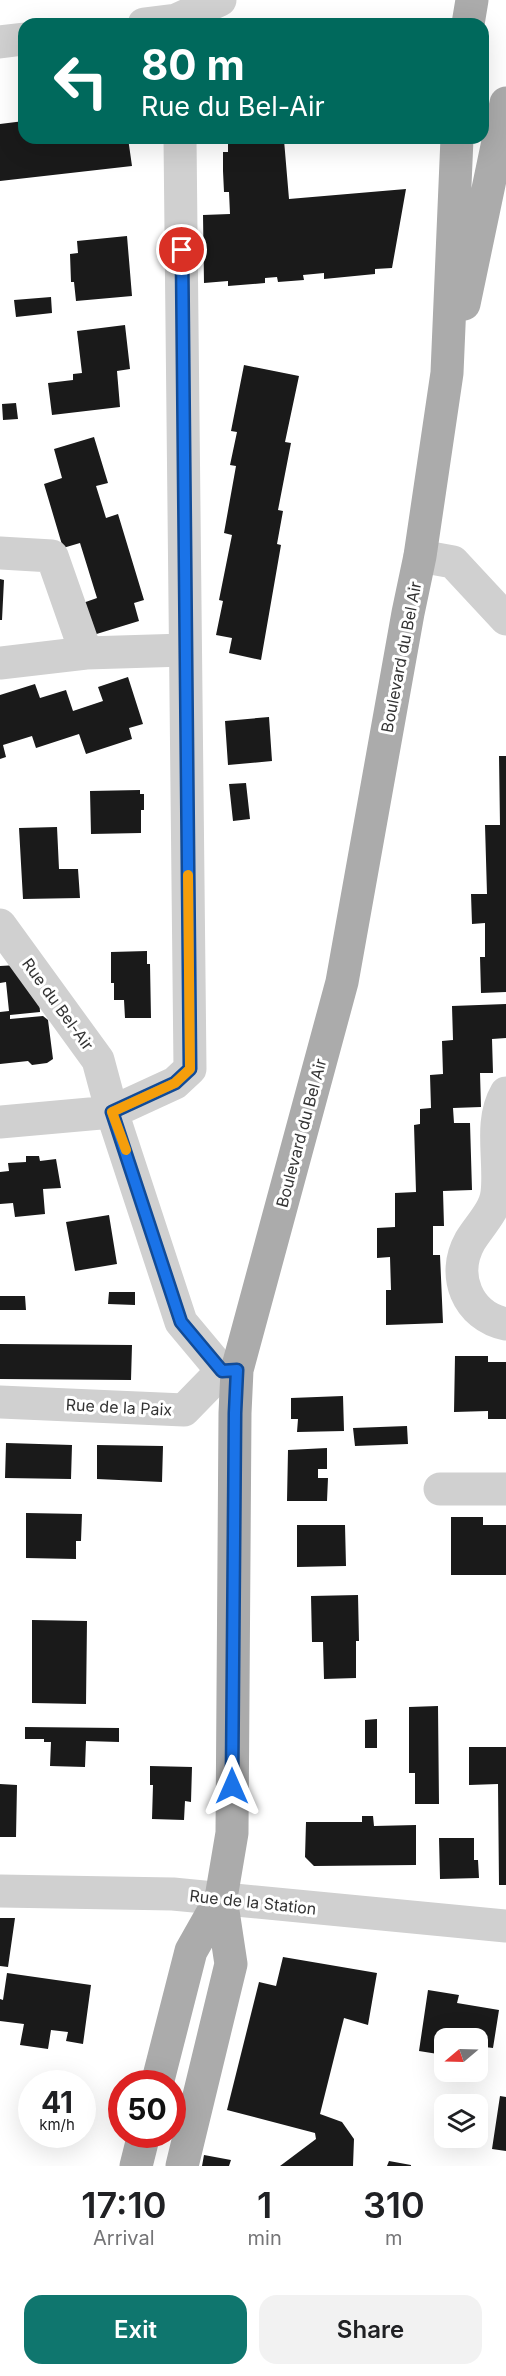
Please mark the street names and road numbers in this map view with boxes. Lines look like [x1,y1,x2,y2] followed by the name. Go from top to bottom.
[377,580,425,734] street label: Boulevard du Bel Air
[18,954,98,1054] street label: Rue du Bel-Air
[271,1056,331,1210] street label: Boulevard du Bel Air
[65,1394,173,1420] street label: Rue de la Paix
[189,1885,317,1919] street label: Rue de la Station

